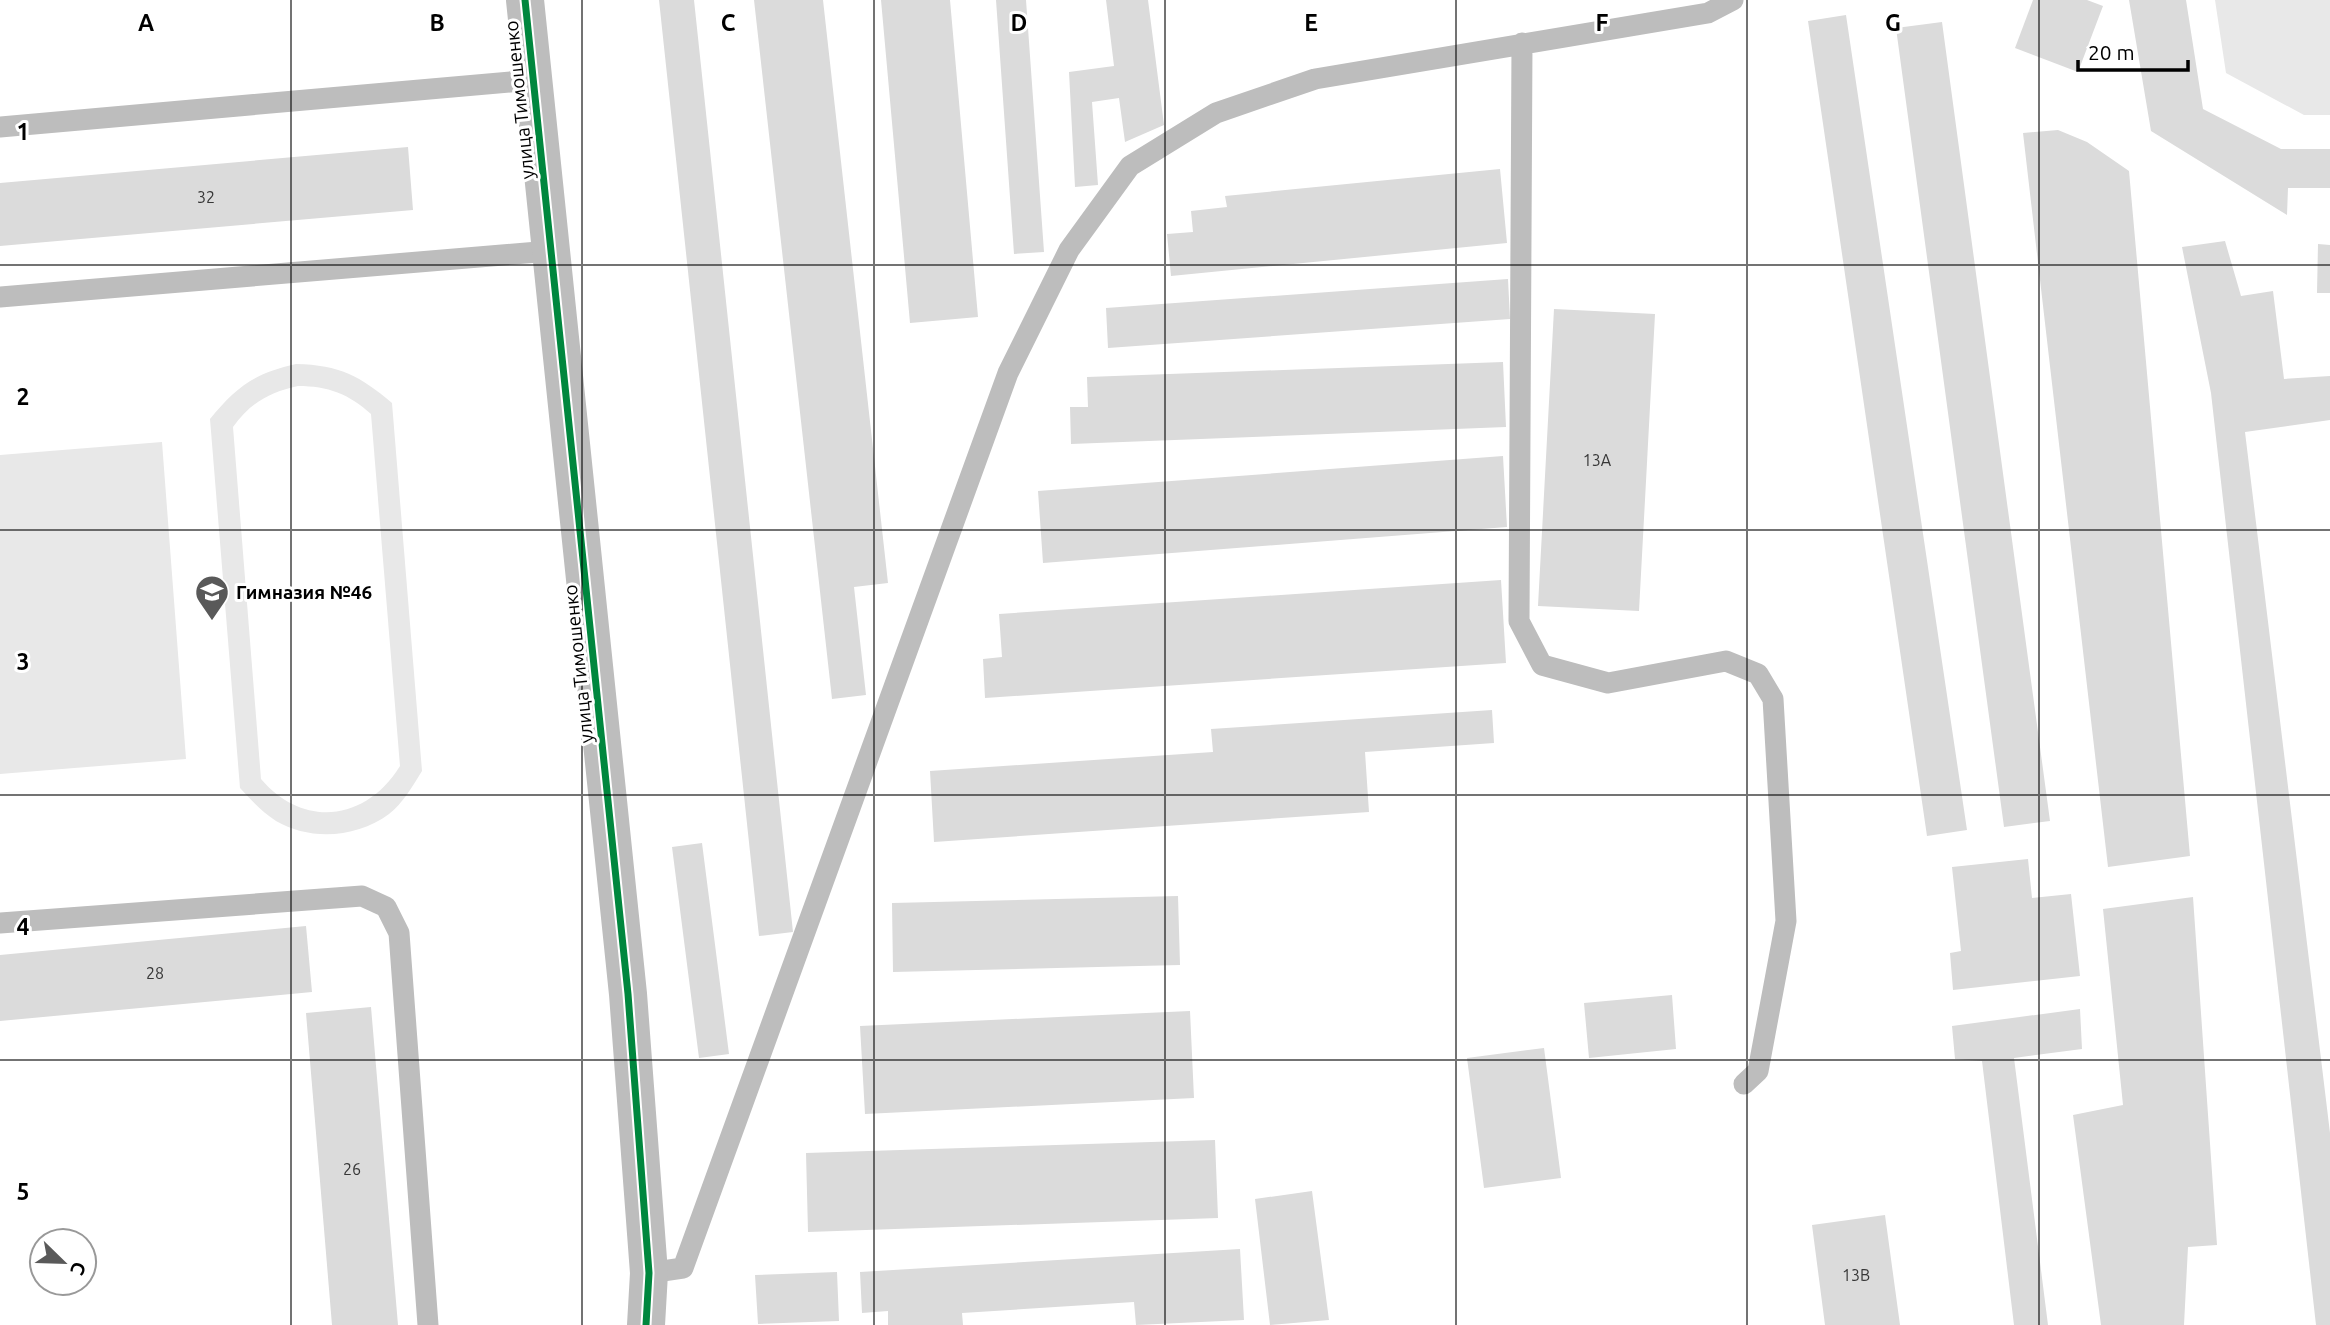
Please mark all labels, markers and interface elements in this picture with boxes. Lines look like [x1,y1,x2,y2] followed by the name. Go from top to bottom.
[138,10,154,35] text: A
[429,10,445,35] text: B
[721,10,736,35] text: C
[1011,10,1027,35] text: D
[1304,10,1318,35] text: E
[1596,10,1609,35] text: F
[1885,10,1901,35] text: G
[500,20,538,180] street label: улица Тимошенко
[2078,28,2188,72] scale bar
[2088,40,2135,64] text: 20 m
[17,119,29,144] text: 1
[197,188,215,206] house number: 32
[17,384,29,409] text: 2
[1583,451,1612,469] house number: 13А
[193,573,231,622] school or university icon: Гимназия №46
[236,581,372,603] place label: Гимназия №46
[559,584,597,744] street label: улица Тимошенко
[17,649,29,674] text: 3
[17,914,30,939] text: 4
[146,964,164,982] house number: 28
[343,1160,361,1178] house number: 26
[17,1179,29,1204] text: 5
[28,1227,98,1297] north arrow
[66,1259,91,1279] text: С
[1842,1266,1870,1284] house number: 13В

